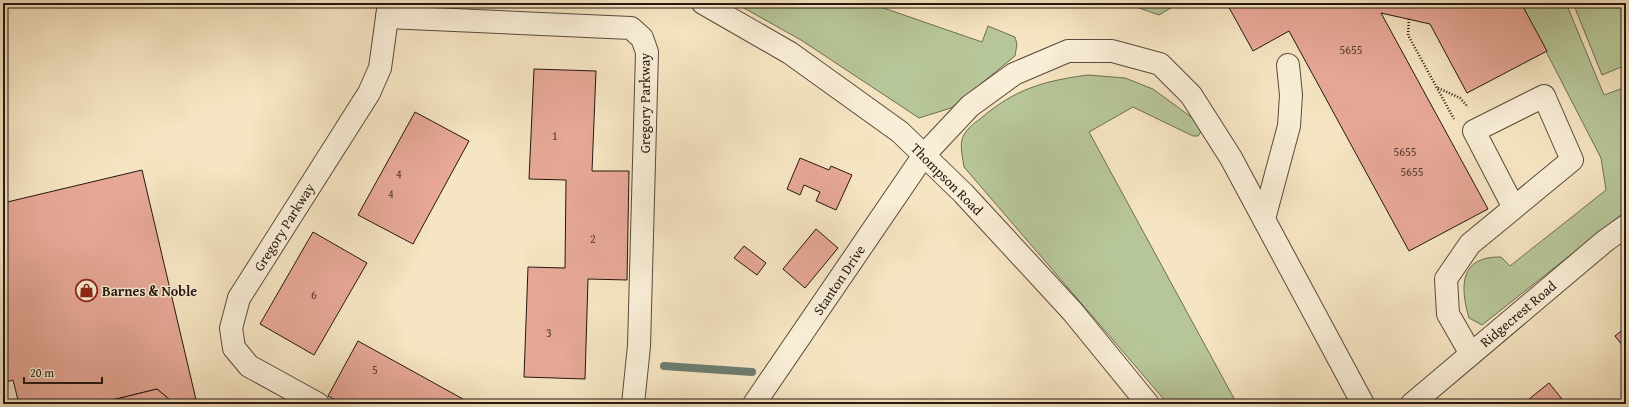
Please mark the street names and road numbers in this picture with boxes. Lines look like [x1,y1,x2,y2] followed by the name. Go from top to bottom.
[635,53,655,153] street label: Gregory Parkway
[906,138,988,220] street label: Thompson Road
[249,179,319,275] street label: Gregory Parkway
[808,241,870,319] street label: Stanton Drive
[1475,276,1561,352] street label: Ridgecrest Road

